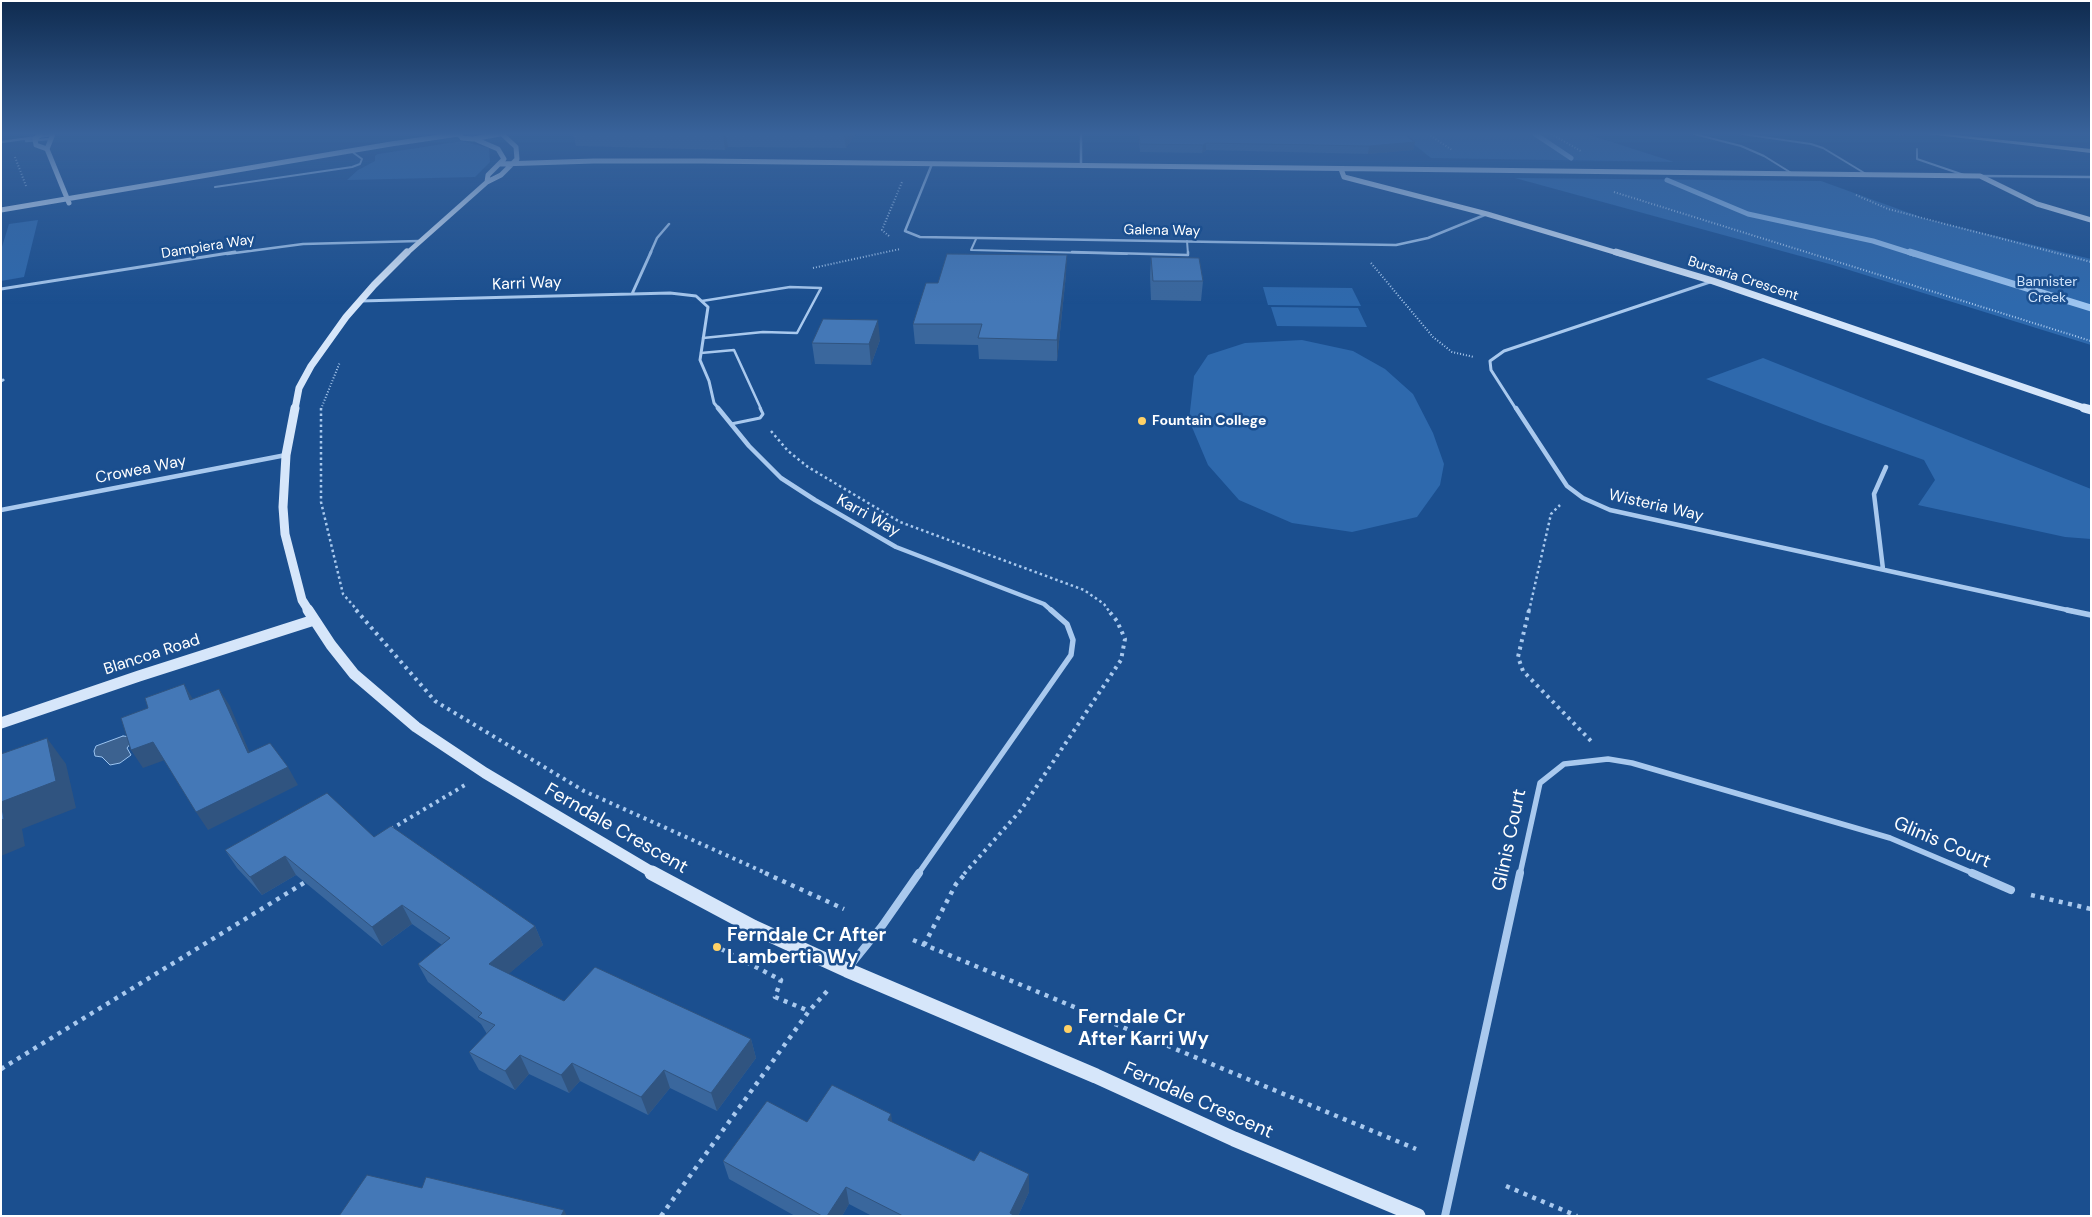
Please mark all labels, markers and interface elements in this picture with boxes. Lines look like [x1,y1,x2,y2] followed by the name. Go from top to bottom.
[1123,222,1201,240] street label: Galena Way
[160,231,256,263] street label: Dampiera Way
[1685,253,1801,305] street label: Bursaria Crescent
[492,273,562,295] street label: Karri Way
[2017,274,2077,306] park label: Bannister Creek
[1152,413,1266,429] place label: Fountain College
[1136,415,1148,427] marker: Fountain College
[94,452,188,488] street label: Crowea Way
[1607,486,1705,526] street label: Wisteria Way
[833,491,903,541] street label: Karri Way
[102,630,202,680] street label: Blancoa Road
[540,779,692,879] street label: Ferndale Crescent
[1488,787,1532,893] street label: Glinis Court
[1890,812,1994,874] street label: Glinis Court
[727,925,886,969] place label: Ferndale Cr After Lambertia Wy
[711,941,723,953] marker: Ferndale Cr After Lambertia Wy
[1078,1007,1209,1051] place label: Ferndale Cr After Karri Wy
[1062,1023,1074,1035] marker: Ferndale Cr After Karri Wy
[1120,1058,1276,1144] street label: Ferndale Crescent

